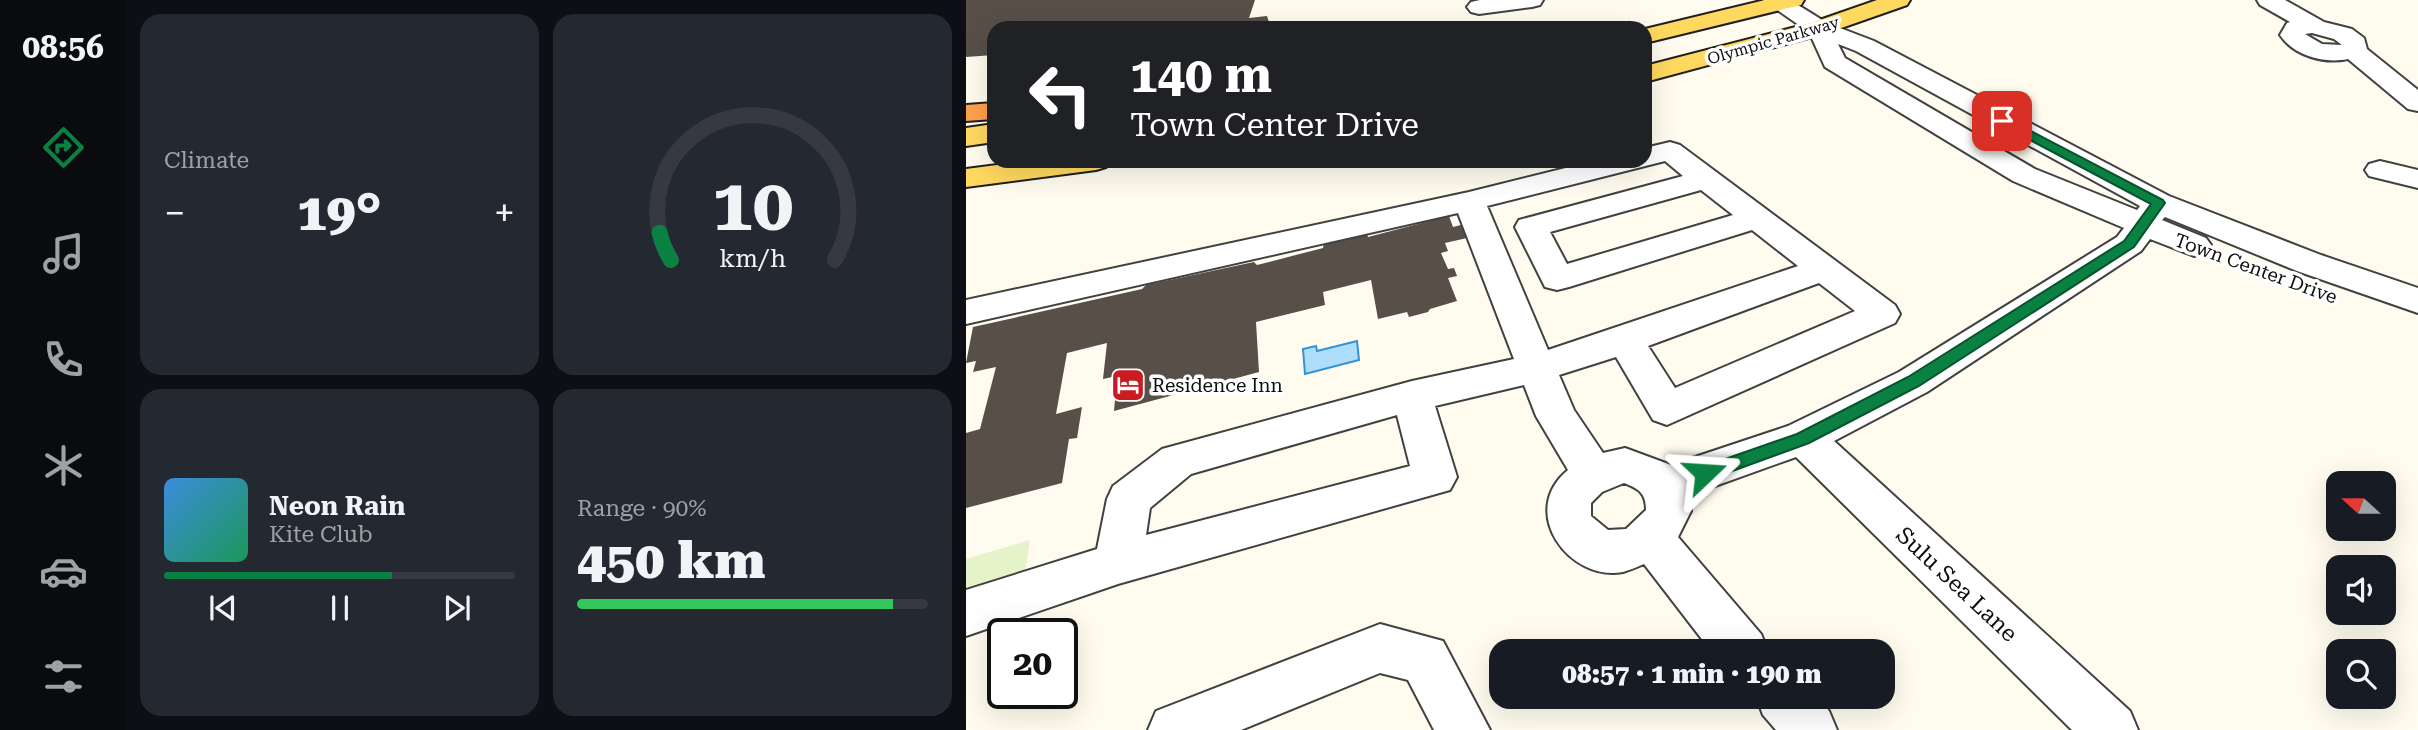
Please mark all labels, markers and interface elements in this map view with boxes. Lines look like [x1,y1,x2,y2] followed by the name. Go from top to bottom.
[1705,12,1842,68] street label: Olympic Parkway
[22,28,104,66] text: 08:56
[1130,47,1272,104] text: 140 m
[1015,49,1106,140] icon: left
[1972,91,2032,151] pin
[1983,102,2021,140] icon: arrive
[1130,106,1419,144] text: Town Center Drive
[39,123,88,172] icon: directions
[164,147,249,174] text: Climate
[712,164,793,249] text: 10
[297,182,382,243] text: 19°
[164,191,185,235] text: −
[494,191,515,235] text: +
[2171,228,2340,309] street label: Town Center Drive
[39,229,88,278] icon: music
[719,244,786,273] text: km/h
[39,335,88,384] icon: phone
[1109,366,1147,404] hotel icon: Residence Inn
[1152,374,1283,397] place label: Residence Inn
[1668,436,1742,510] position arrow
[39,441,88,490] icon: climate
[2326,471,2396,541] north arrow
[2326,471,2396,709] map controls
[269,491,405,521] text: Neon Rain
[577,495,706,522] text: Range · 90%
[269,521,373,548] text: Kite Club
[1890,521,2023,647] street label: Sulu Sea Lane
[577,530,765,591] text: 450 km
[39,547,88,596] icon: car
[2326,555,2396,625] button: sound
[204,589,242,627] icon: previous
[321,589,359,627] icon: pause
[438,589,476,627] icon: next
[987,618,1078,709] speed limit sign: 20
[2326,639,2396,709] button: search
[39,652,88,701] icon: filters
[1562,659,1822,689] text: 08:57 · 1 min · 190 m

